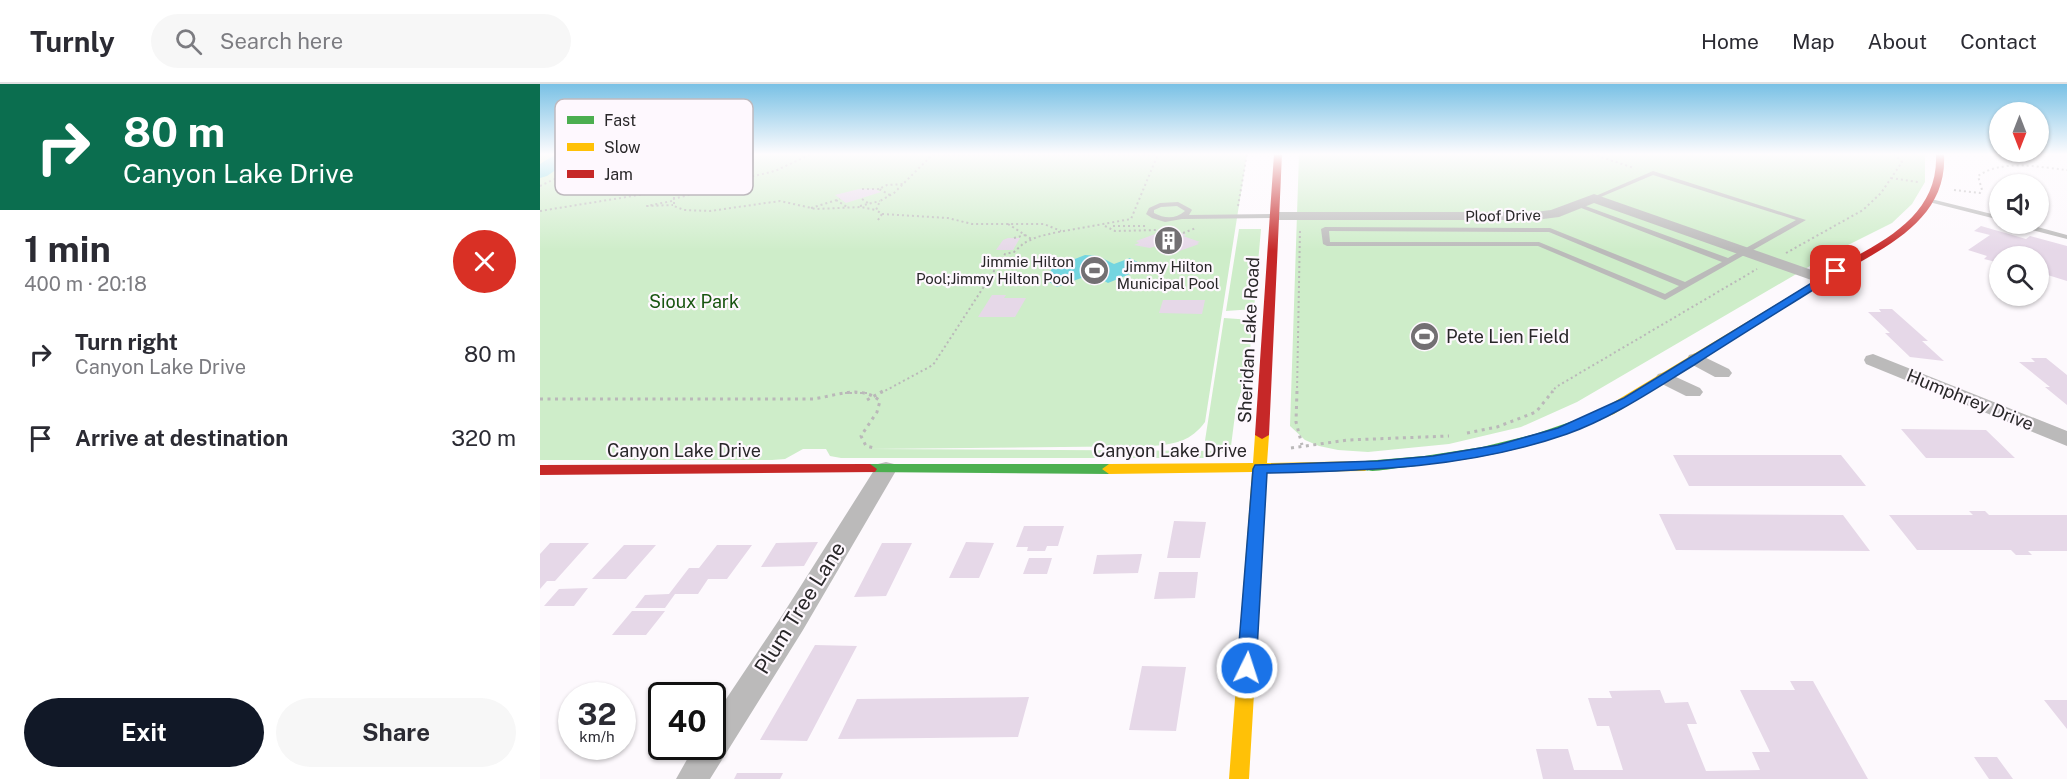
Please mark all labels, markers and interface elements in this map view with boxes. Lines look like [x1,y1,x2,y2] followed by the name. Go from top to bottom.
[151,14,571,68] search box
[30,25,115,58] text: Turnly
[172,25,205,58] icon: search
[220,28,343,54] text: Search here
[1701,29,1759,54] text: Home
[1792,29,1835,54] text: Map
[1868,29,1927,54] text: About
[1960,29,2037,54] text: Contact
[555,99,753,195] legend
[1989,102,2049,162] north arrow
[1989,102,2049,306] map controls
[123,107,225,156] text: 80 m
[24,108,102,186] icon: right
[604,111,636,130] text: Fast
[604,138,641,157] text: Slow
[123,157,354,189] text: Canyon Lake Drive
[604,165,633,184] text: Jam
[1989,174,2049,234] button: sound
[1465,206,1541,225] street label: Ploof Drive
[1152,224,1184,256] building icon: Jimmy Hilton Municipal Pool
[24,228,111,270] text: 1 min
[453,230,516,293] button: close
[1810,245,1861,296] pin
[1989,246,2049,306] button: search
[916,253,1074,287] place label: Jimmie Hilton Pool;Jimmy Hilton Pool
[1819,254,1852,287] icon: arrive
[1079,255,1111,287] sports icon: Jimmie Hilton Pool;Jimmy Hilton Pool
[1234,256,1263,424] street label: Sheridan Lake Road
[1117,258,1219,292] place label: Jimmy Hilton Municipal Pool
[24,272,147,296] text: 400 m · 20:18
[649,291,739,312] park label: Sioux Park
[1409,321,1441,353] sports icon: Pete Lien Field
[1446,326,1569,347] place label: Pete Lien Field
[75,329,178,355] text: Turn right
[24,338,57,371] icon: right
[464,341,516,367] text: 80 m
[75,355,246,379] text: Canyon Lake Drive
[1904,365,2037,435] street label: Humphrey Drive
[24,422,57,455] icon: arrive
[75,425,288,451] text: Arrive at destination
[451,425,516,451] text: 320 m
[607,440,761,461] street label: Canyon Lake Drive
[1093,440,1247,461] street label: Canyon Lake Drive
[749,537,850,678] street label: Plum Tree Lane
[1215,636,1279,700] position arrow
[648,682,726,760] speed limit sign: 40
[577,696,617,732] text: 32
[24,698,264,767] button: Exit
[276,698,516,767] button: Share
[579,728,615,745] text: km/h

